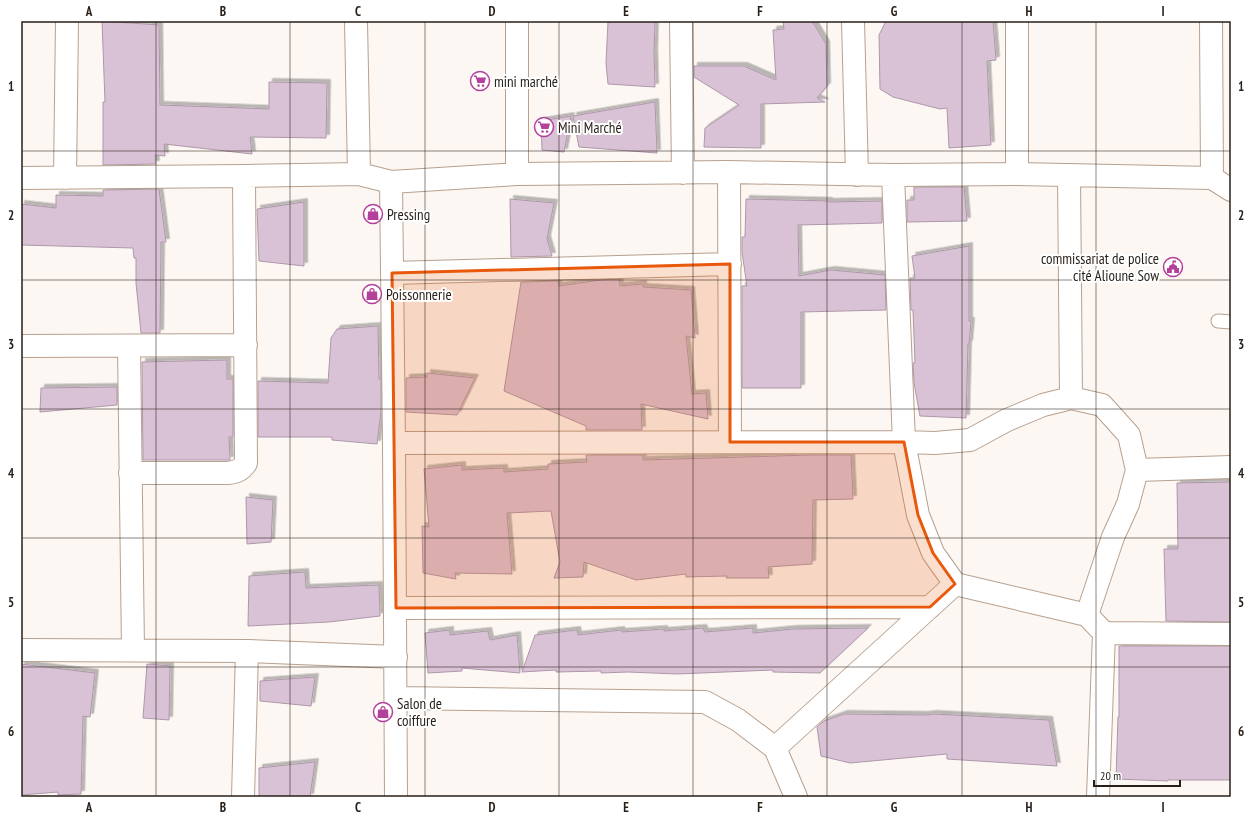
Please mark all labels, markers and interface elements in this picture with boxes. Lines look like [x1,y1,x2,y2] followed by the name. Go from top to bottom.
[85,3,93,20] text: A
[220,3,226,20] text: B
[355,3,361,20] text: C
[489,3,496,20] text: D
[623,3,629,20] text: E
[757,3,763,20] text: F
[891,3,898,20] text: G
[1026,3,1033,20] text: H
[1161,3,1165,20] text: I
[469,70,491,92] supermarket icon: mini marché
[494,72,558,91] place label: mini marché
[8,78,14,95] text: 1
[1238,78,1244,95] text: 1
[533,116,555,138] supermarket icon: Mini Marché
[558,118,622,137] place label: Mini Marché
[362,203,384,225] shop icon: Pressing
[387,205,430,224] place label: Pressing
[8,207,14,224] text: 2
[1238,207,1244,224] text: 2
[1041,249,1159,285] place label: commissariat de police cité Alioune Sow
[1162,256,1184,278] public building icon: commissariat de police cité Alioune Sow
[361,283,383,305] shop icon: Poissonnerie
[386,285,452,304] place label: Poissonnerie
[8,336,14,353] text: 3
[1238,336,1244,353] text: 3
[8,465,15,482] text: 4
[1238,465,1245,482] text: 4
[8,594,14,611] text: 5
[1238,594,1244,611] text: 5
[397,694,442,730] place label: Salon de coiffure
[372,701,394,723] shop icon: Salon de coiffure
[8,723,14,740] text: 6
[1238,723,1244,740] text: 6
[1094,762,1180,788] scale bar
[1100,768,1121,783] text: 20 m
[85,799,93,816] text: A
[220,799,226,816] text: B
[355,799,361,816] text: C
[489,799,496,816] text: D
[623,799,629,816] text: E
[757,799,763,816] text: F
[891,799,898,816] text: G
[1026,799,1033,816] text: H
[1161,799,1165,816] text: I

